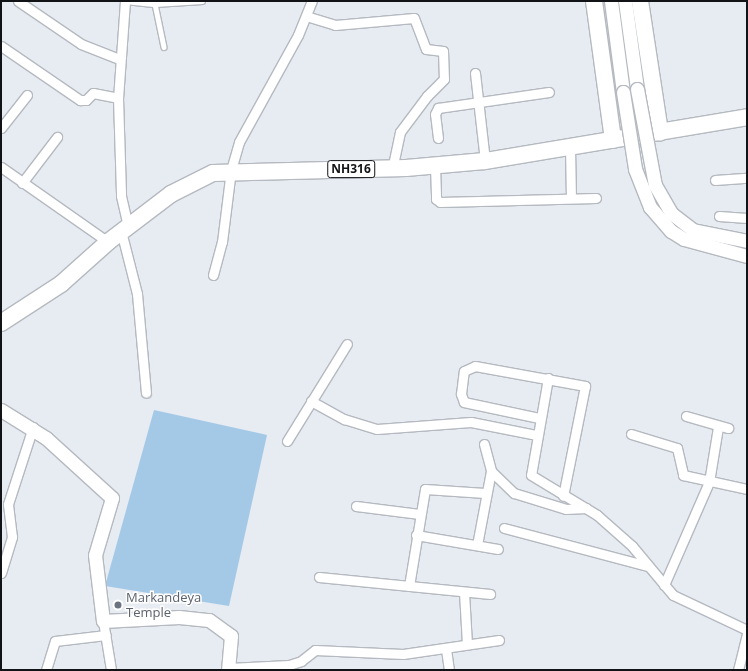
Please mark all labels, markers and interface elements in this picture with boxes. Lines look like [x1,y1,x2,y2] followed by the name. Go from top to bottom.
[327,159,375,179] road number: NH316
[126,590,201,621] place label: Markandeya Temple
[113,600,123,610] marker: Markandeya Temple

